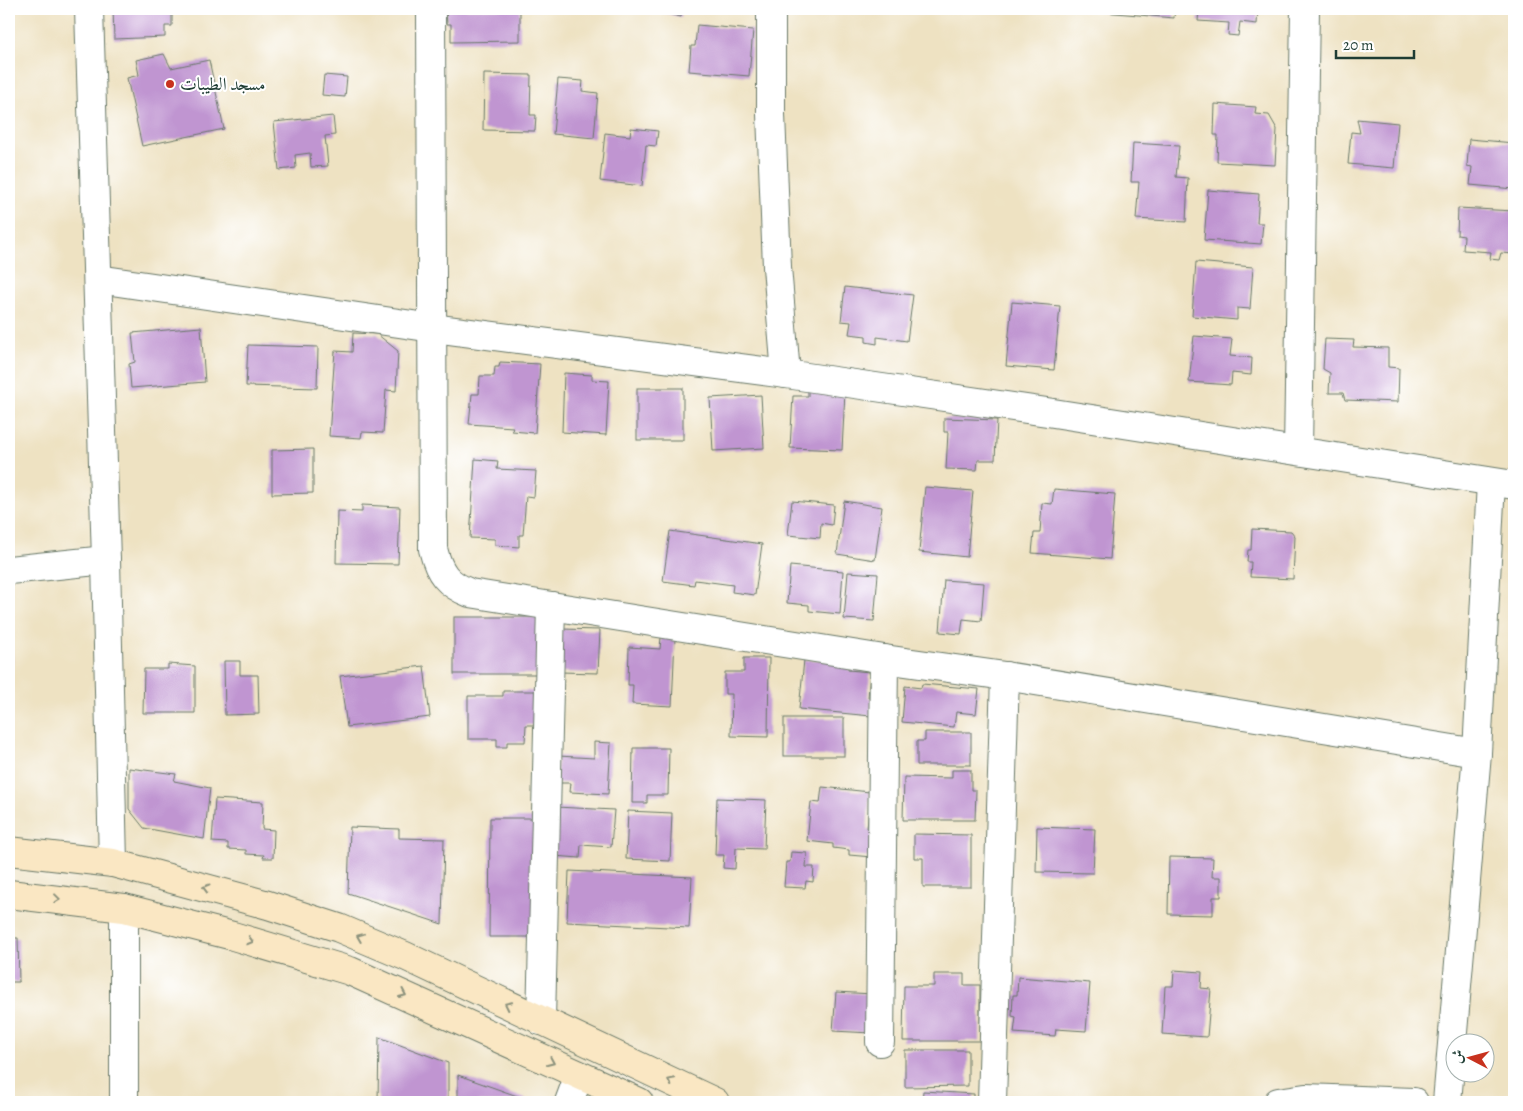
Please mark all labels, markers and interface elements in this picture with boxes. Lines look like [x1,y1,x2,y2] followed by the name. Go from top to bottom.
[1336,28,1413,60] scale bar
[1343,35,1374,55] text: 20 m
[180,72,265,96] place label: مسجد الطيبات
[164,78,176,90] marker: مسجد الطيبات
[201,883,210,894] one-way arrow
[54,893,62,904] one-way arrow
[356,933,365,944] one-way arrow
[245,936,253,946] one-way arrow
[398,988,407,999] one-way arrow
[504,1001,513,1011] one-way arrow
[1446,1034,1496,1084] north arrow
[1447,1049,1468,1065] text: ش
[546,1055,555,1066] one-way arrow
[667,1077,676,1087] one-way arrow

